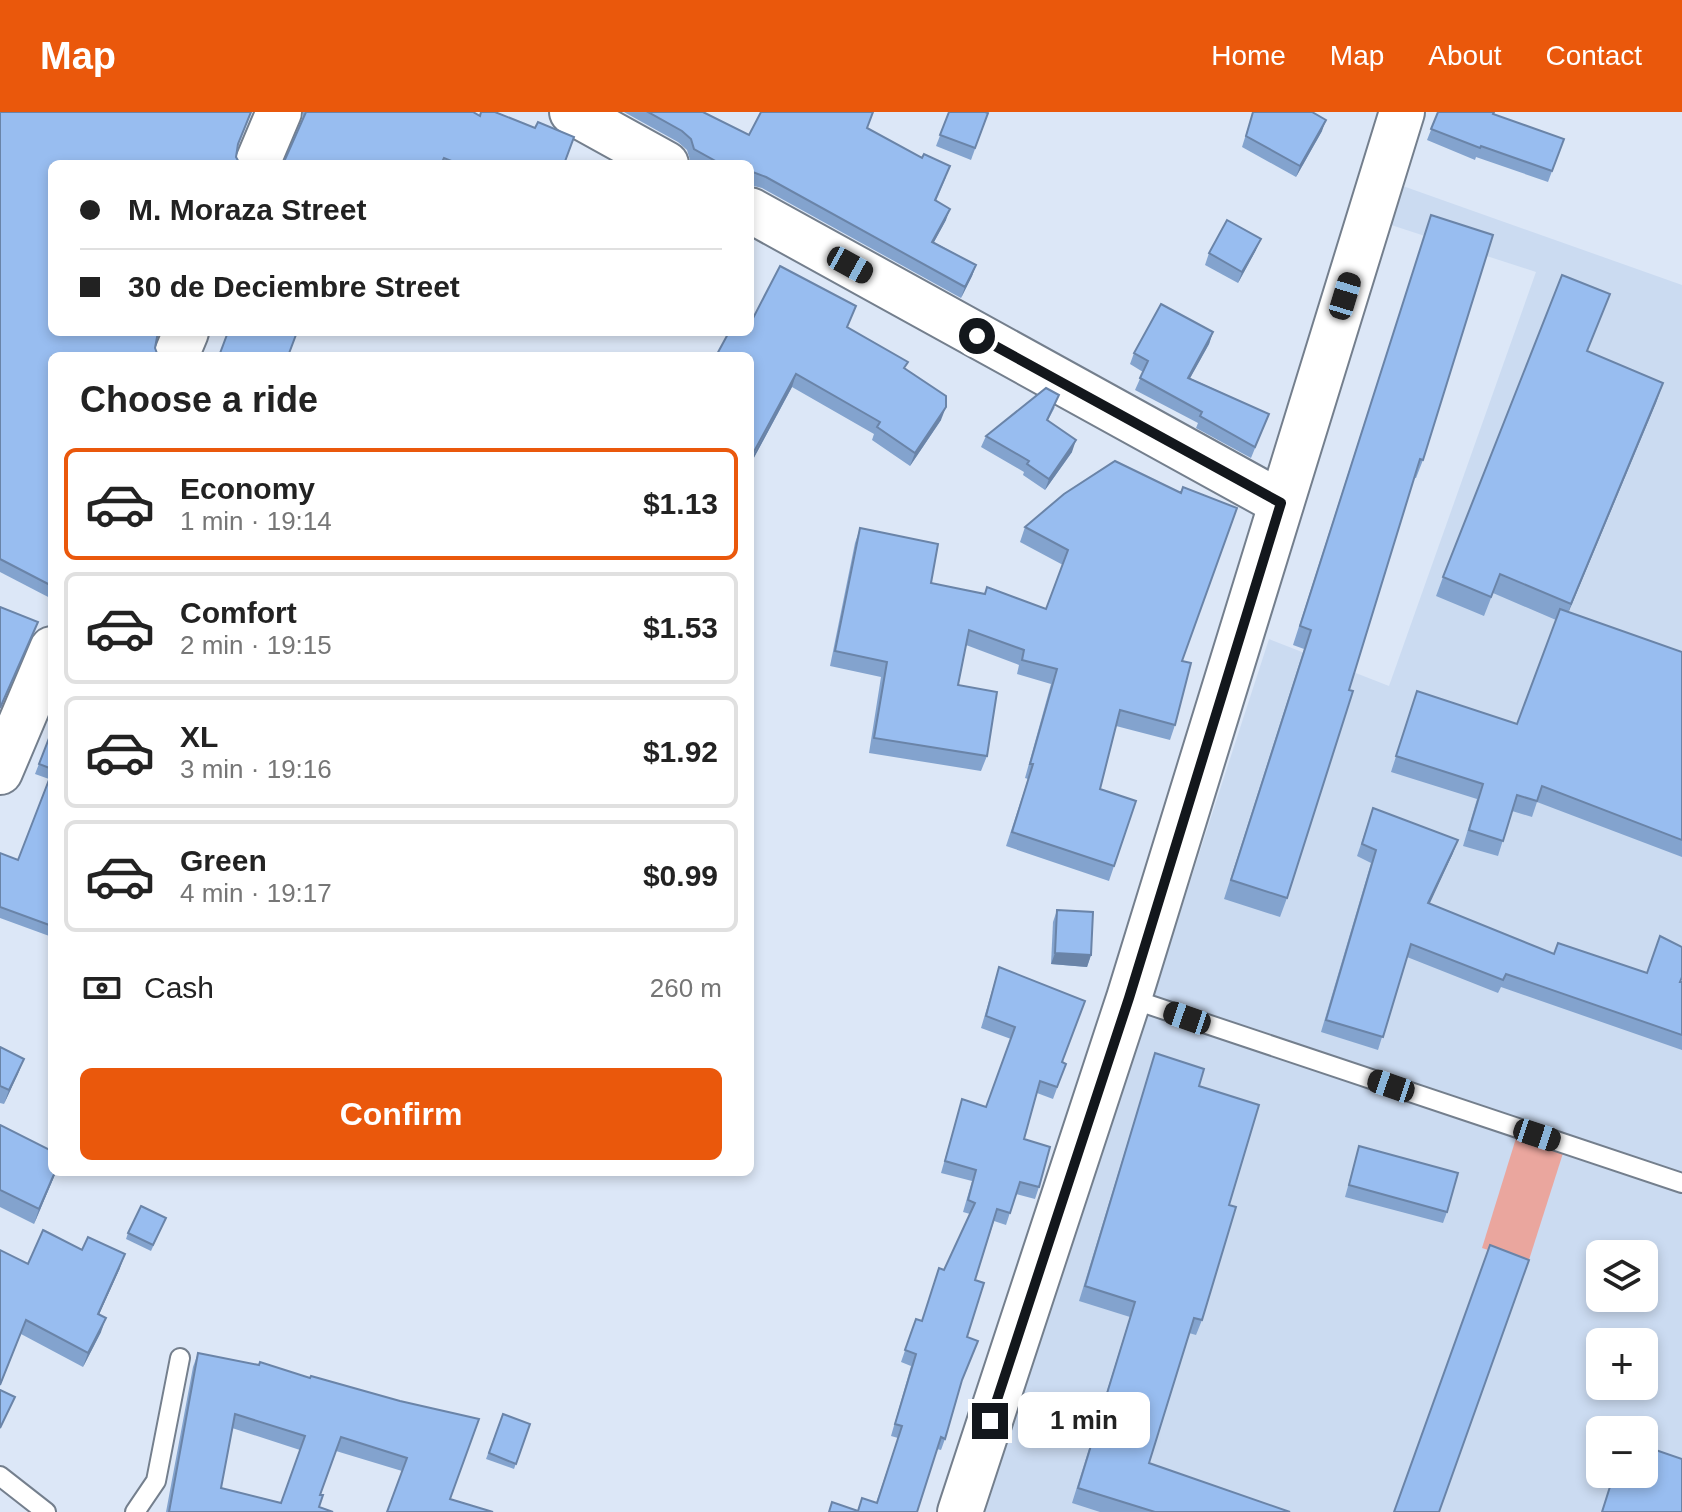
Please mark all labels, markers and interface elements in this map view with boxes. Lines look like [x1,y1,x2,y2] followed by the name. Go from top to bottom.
[40,35,116,77] text: Map
[1211,40,1286,71] text: Home
[1330,40,1384,71] text: Map
[1428,40,1502,71] text: About
[1546,40,1642,71] text: Contact
[128,193,366,226] text: M. Moraza Street
[823,243,877,287] car
[128,270,460,303] text: 30 de Deciembre Street
[1327,270,1363,322] car
[959,318,995,354] route start
[80,379,318,420] text: Choose a ride
[84,468,156,540] icon: car
[180,472,315,505] text: Economy
[643,487,718,520] text: $1.13
[180,506,332,536] text: 1 min · 19:14
[84,592,156,664] icon: car
[180,596,297,629] text: Comfort
[643,611,718,644] text: $1.53
[180,630,332,660] text: 2 min · 19:15
[84,716,156,788] icon: car
[180,720,218,753] text: XL
[643,735,718,768] text: $1.92
[180,754,332,784] text: 3 min · 19:16
[84,840,156,912] icon: car
[180,844,267,877] text: Green
[643,859,718,892] text: $0.99
[180,878,332,908] text: 4 min · 19:17
[80,966,124,1010] icon: cash
[144,971,214,1004] text: Cash
[650,973,722,1003] text: 260 m
[1160,999,1214,1037] car
[1364,1067,1418,1105] car
[80,1068,722,1160] button: Confirm
[1510,1116,1564,1154] car
[1586,1240,1658,1488] map controls
[1586,1240,1658,1312] button: layers
[1586,1328,1658,1400] button: +
[1018,1393,1150,1449] callout: 1 min
[972,1403,1008,1439] route end
[1050,1405,1118,1435] text: 1 min
[1586,1416,1658,1488] button: −

